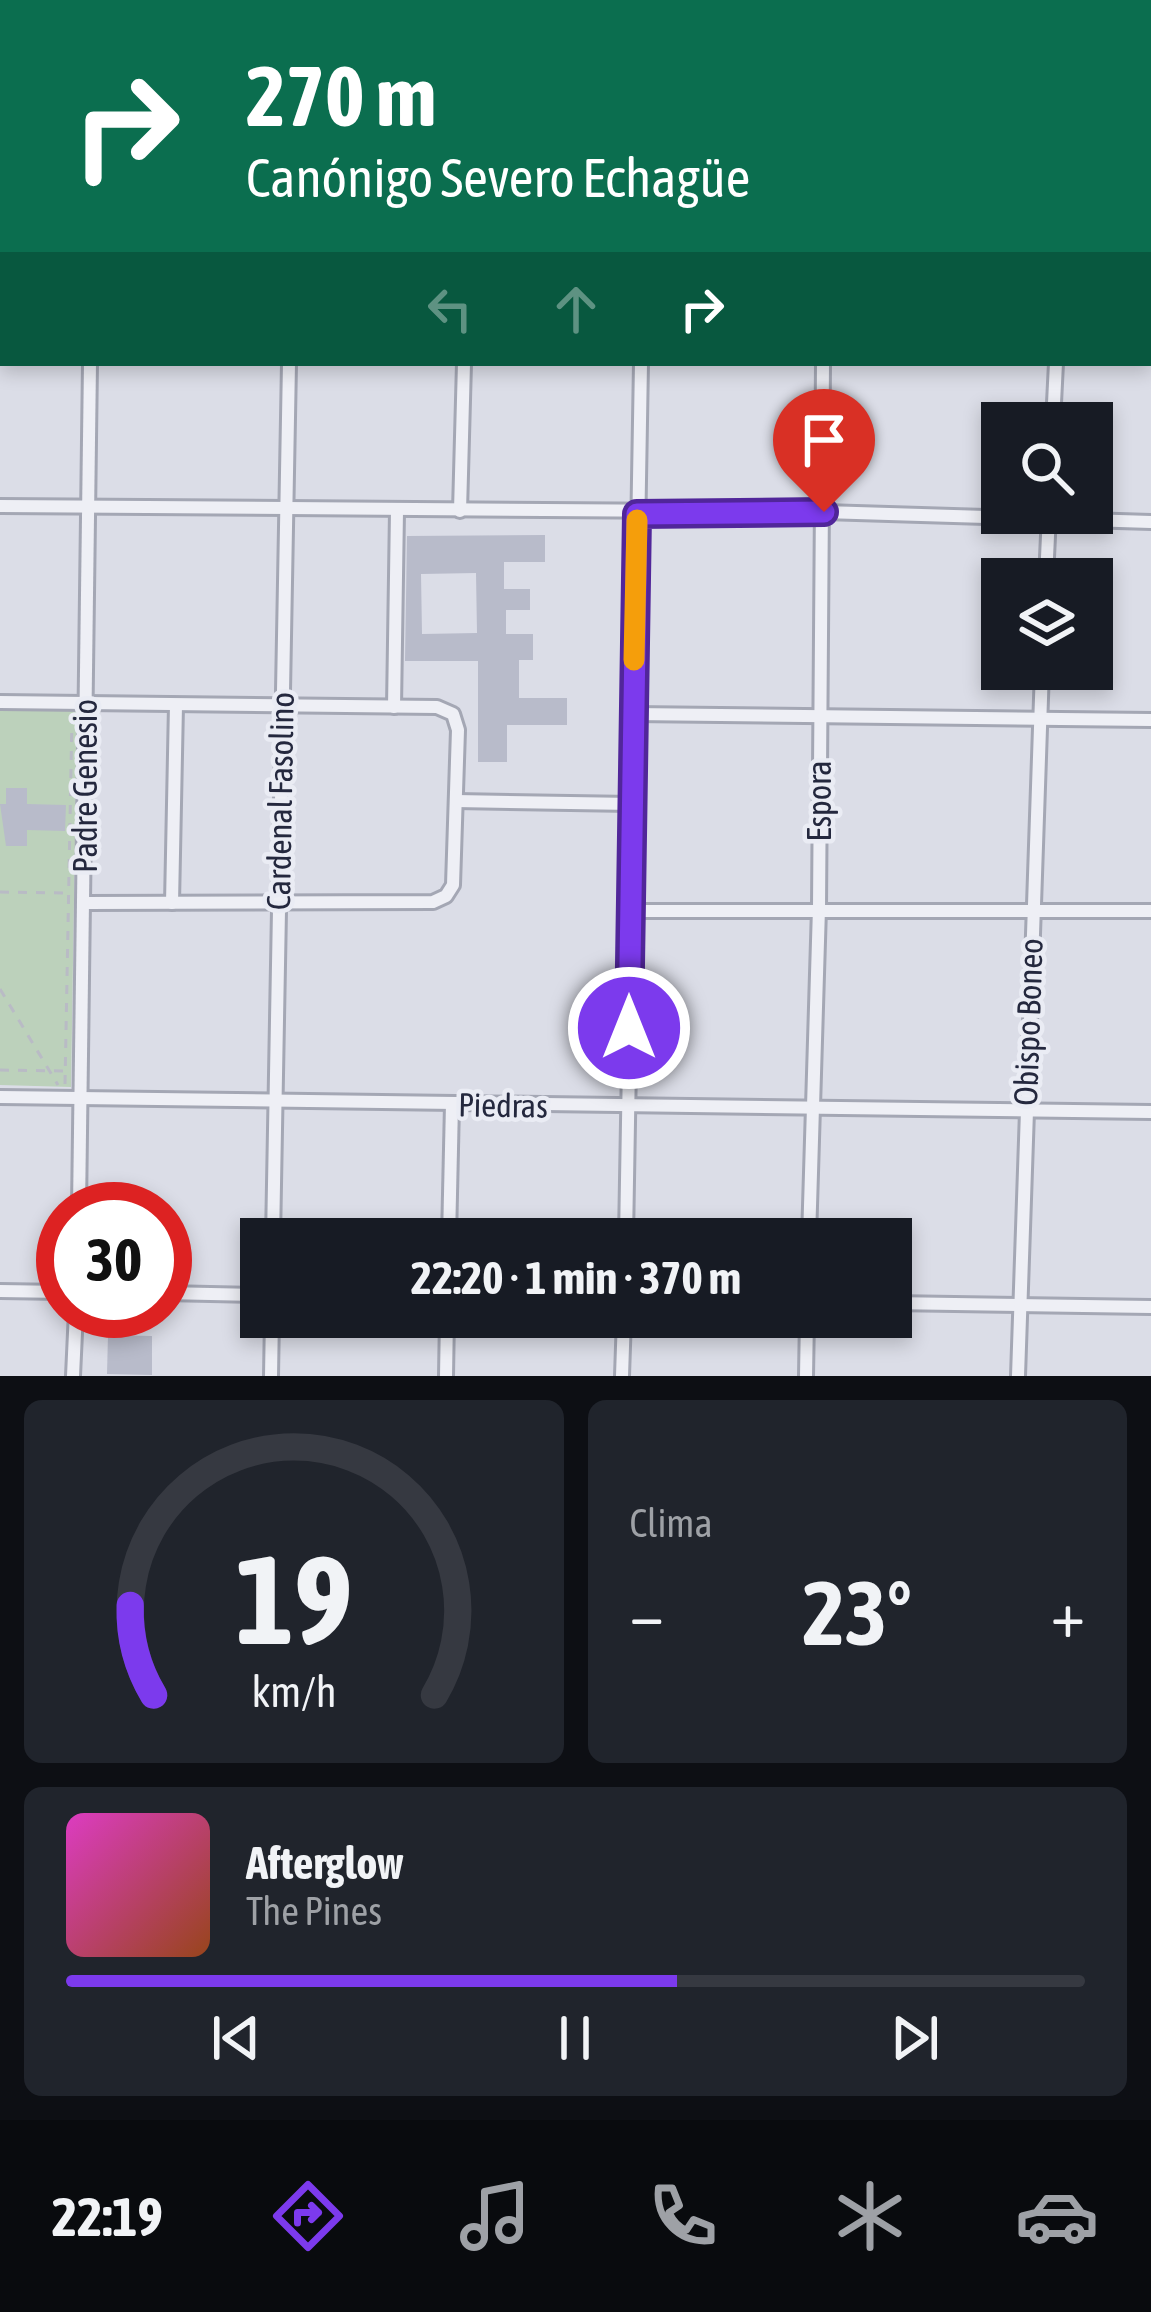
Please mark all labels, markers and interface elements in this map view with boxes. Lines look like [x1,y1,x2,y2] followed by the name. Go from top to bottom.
[48,48,204,204] icon: right
[246,48,436,144] text: 270 m
[246,147,750,208] text: Canónigo Severo Echagüe
[417,276,483,342] icon: left
[543,276,609,342] icon: ahead
[669,276,735,342] icon: right
[773,389,875,512] pin
[981,402,1113,690] map controls
[981,402,1113,534] button: search
[791,407,857,473] icon: arrive
[981,558,1113,690] button: layers
[259,692,301,910] street label: Cardenal Fasolino
[66,699,104,873] street label: Padre Genesio
[800,760,838,842] street label: Espora
[1006,938,1050,1106] street label: Obispo Boneo
[566,965,692,1091] position arrow
[458,1085,548,1125] street label: Piedras
[36,1182,192,1338] speed limit sign: 30
[411,1252,741,1304] text: 22:20 · 1 min · 370 m
[630,1501,713,1545] text: Clima
[235,1527,352,1670] text: 19
[803,1561,912,1664] text: 23°
[630,1575,664,1651] text: −
[1051,1575,1085,1651] text: +
[251,1666,336,1715] text: km/h
[246,1837,404,1889] text: Afterglow
[246,1889,382,1933] text: The Pines
[203,2005,269,2071] icon: previous
[542,2005,608,2071] icon: pause
[882,2005,948,2071] icon: next
[266,2174,350,2258] icon: directions
[453,2174,537,2258] icon: music
[641,2174,725,2258] icon: phone
[828,2174,912,2258] icon: climate
[1015,2174,1099,2258] icon: car
[52,2186,163,2247] text: 22:19

